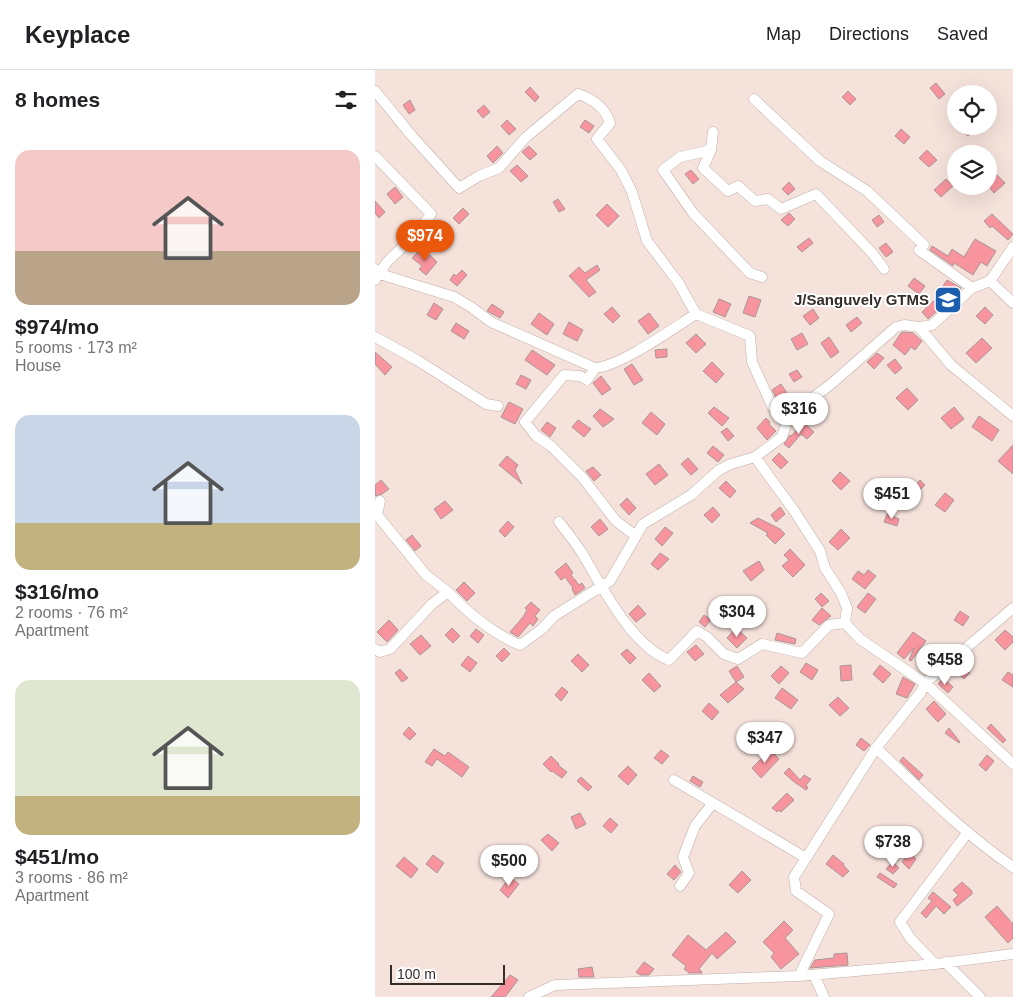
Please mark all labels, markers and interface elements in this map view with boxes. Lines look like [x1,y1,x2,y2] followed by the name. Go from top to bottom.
[25,21,130,48] text: Keyplace
[766,24,801,44] text: Map
[829,24,909,44] text: Directions
[937,24,988,44] text: Saved
[947,85,997,195] map controls
[947,85,997,135] button: locate
[332,86,360,114] icon: filters
[15,88,100,111] text: 8 homes
[947,145,997,195] button: layers
[143,183,233,273] icon: home
[395,220,455,262] pin: $974
[407,227,443,244] text: $974
[933,285,963,315] school or university icon: J/Sanguvely GTMS
[794,291,929,308] place label: J/Sanguvely GTMS
[15,315,99,338] text: $974/mo
[15,339,137,356] text: 5 rooms · 173 m²
[15,357,61,374] text: House
[769,392,829,435] pin: $316
[781,400,817,417] text: $316
[143,448,233,538] icon: home
[862,478,922,520] pin: $451
[874,485,910,502] text: $451
[15,580,99,603] text: $316/mo
[707,596,767,638] pin: $304
[719,603,755,620] text: $304
[15,604,128,621] text: 2 rooms · 76 m²
[15,622,89,639] text: Apartment
[915,644,975,686] pin: $458
[927,651,963,668] text: $458
[143,713,233,803] icon: home
[735,722,795,764] pin: $347
[747,729,783,746] text: $347
[863,826,923,868] pin: $738
[875,833,911,850] text: $738
[479,844,539,887] pin: $500
[15,845,99,868] text: $451/mo
[491,852,527,869] text: $500
[15,869,128,886] text: 3 rooms · 86 m²
[15,887,89,904] text: Apartment
[390,962,505,985] scale bar
[397,966,436,982] text: 100 m

